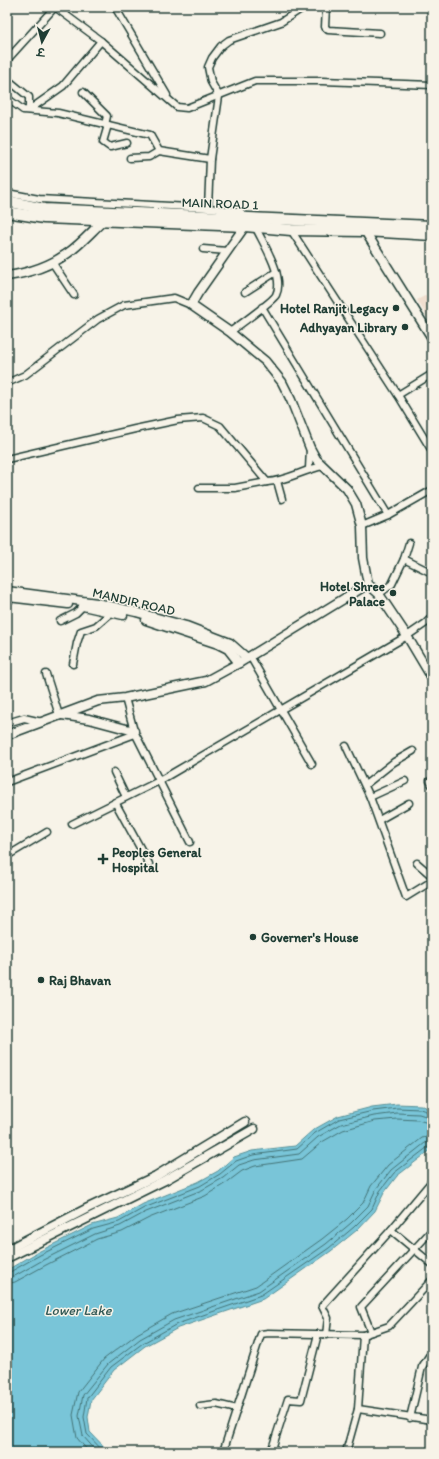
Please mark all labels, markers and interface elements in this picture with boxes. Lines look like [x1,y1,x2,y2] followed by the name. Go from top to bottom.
[22,22,62,62] north arrow
[35,44,46,58] text: उ
[181,195,259,212] street label: MAIN ROAD 1
[280,301,389,317] place label: Hotel Ranjit Legacy
[391,303,401,313] marker: Hotel Ranjit Legacy
[299,320,398,336] place label: Adhyayan Library
[400,322,410,332] marker: Adhyayan Library
[320,579,385,609] place label: Hotel Shree Palace
[91,585,177,618] street label: MANDIR ROAD
[388,588,398,598] marker: Hotel Shree Palace
[112,845,202,876] place label: Peoples General Hospital
[97,853,109,865] marker: Peoples General Hospital
[261,930,359,945] place label: Governer's House
[248,932,258,942] marker: Governer's House
[49,973,112,989] place label: Raj Bhavan
[36,975,46,985] marker: Raj Bhavan
[44,1302,113,1319] water label: Lower Lake

